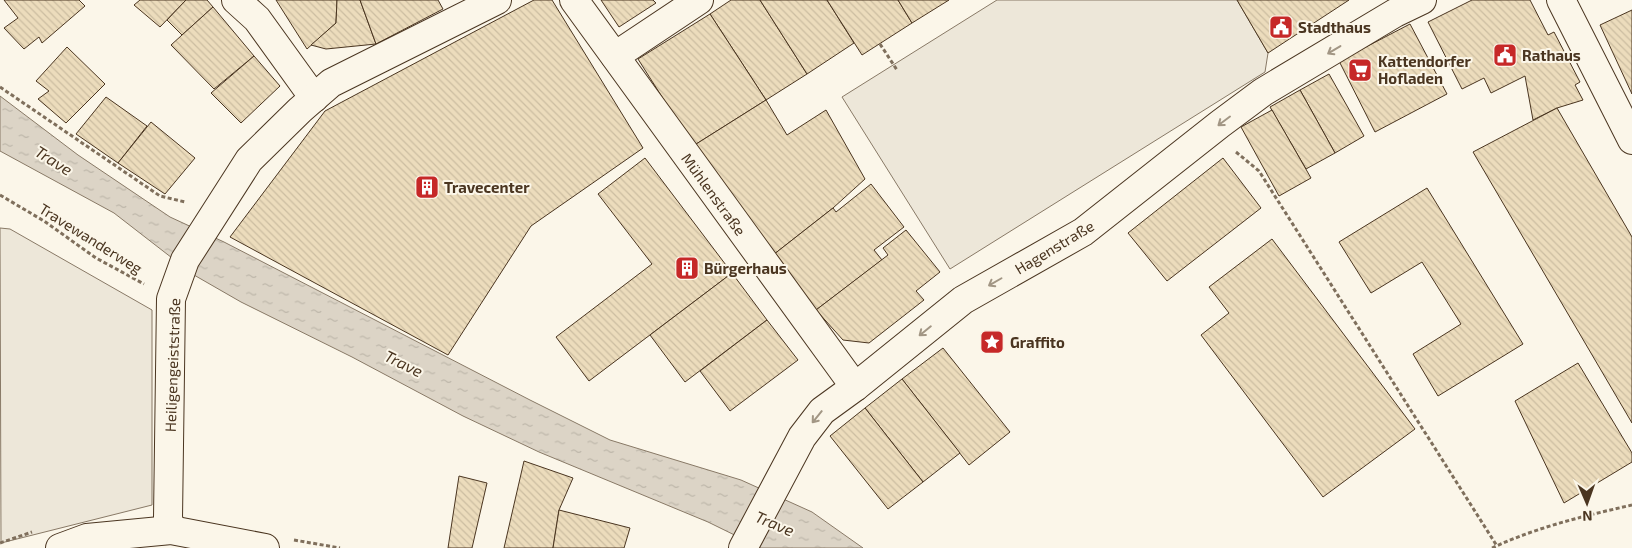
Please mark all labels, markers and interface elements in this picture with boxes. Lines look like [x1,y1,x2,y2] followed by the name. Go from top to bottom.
[1268,14,1294,40] public building icon: Stadthaus
[1298,18,1371,36] place label: Stadthaus
[1492,42,1518,68] public building icon: Rathaus
[1327,45,1341,55] one-way arrow
[1522,46,1581,64] place label: Rathaus
[1378,52,1471,87] place label: Kattendorfer Hofladen
[1347,57,1373,83] supermarket icon: Kattendorfer Hofladen
[1217,116,1231,126] one-way arrow
[32,141,77,179] water label: Trave
[678,149,750,239] street label: Mühlenstraße
[414,174,440,200] building icon: Travecenter
[444,178,530,196] place label: Travecenter
[36,199,146,277] street label: Travewanderweg
[1011,216,1097,278] street label: Hagenstraße
[674,255,700,281] building icon: Bürgerhaus
[704,259,787,277] place label: Bürgerhaus
[987,277,1002,287] one-way arrow
[161,298,183,432] street label: Heiligengeiststraße
[919,325,932,336] one-way arrow
[979,329,1005,355] place icon: Graffito
[1010,333,1065,351] place label: Graffito
[382,346,427,381] water label: Trave
[812,410,823,423] one-way arrow
[1562,478,1612,528] north arrow
[753,506,798,540] water label: Trave
[1582,508,1593,525] text: N

